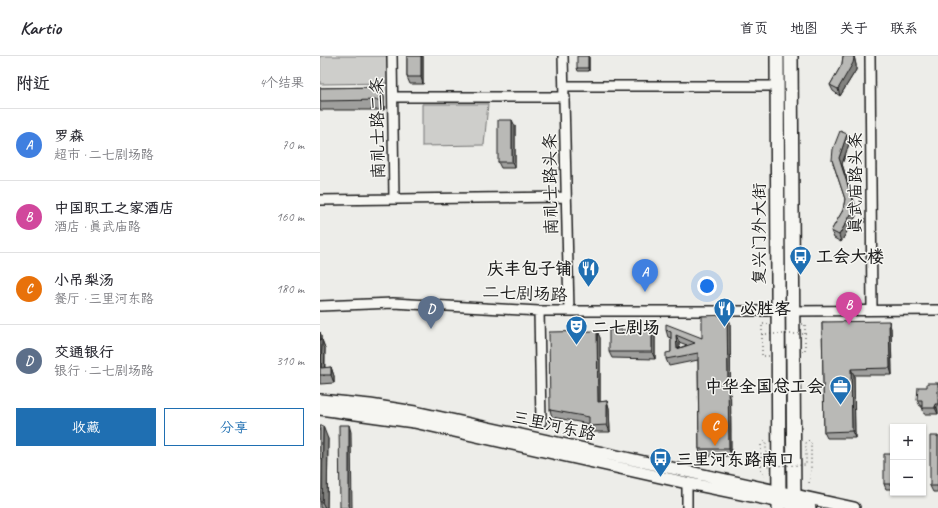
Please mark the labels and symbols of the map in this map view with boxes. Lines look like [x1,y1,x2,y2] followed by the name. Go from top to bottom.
[366,77,389,179] street label: 南礼士路二条
[845,132,866,234] street label: 真武庙路头条
[539,133,562,235] street label: 南礼士路头条
[749,183,770,285] street label: 复兴门外大街
[788,243,814,276] bus stop icon: 工会大楼
[816,246,884,267] place label: 工会大楼
[575,255,601,288] restaurant icon: 庆丰包子铺
[487,258,572,279] place label: 庆丰包子铺
[632,259,658,292] pin: A
[697,276,717,296] your location
[482,282,568,305] street label: 二七剧场路
[836,292,862,325] pin: B
[712,295,738,328] restaurant icon: 必胜客
[418,296,444,329] pin: D
[740,298,791,319] place label: 必胜客
[564,314,590,347] theatre icon: 二七剧场
[592,317,660,338] place label: 二七剧场
[827,373,853,406] office icon: 中华全国总工会
[705,376,824,397] place label: 中华全国总工会
[510,406,598,445] street label: 三里河东路
[702,413,728,446] pin: C
[647,446,673,479] bus stop icon: 三里河东路南口
[676,449,795,470] place label: 三里河东路南口

